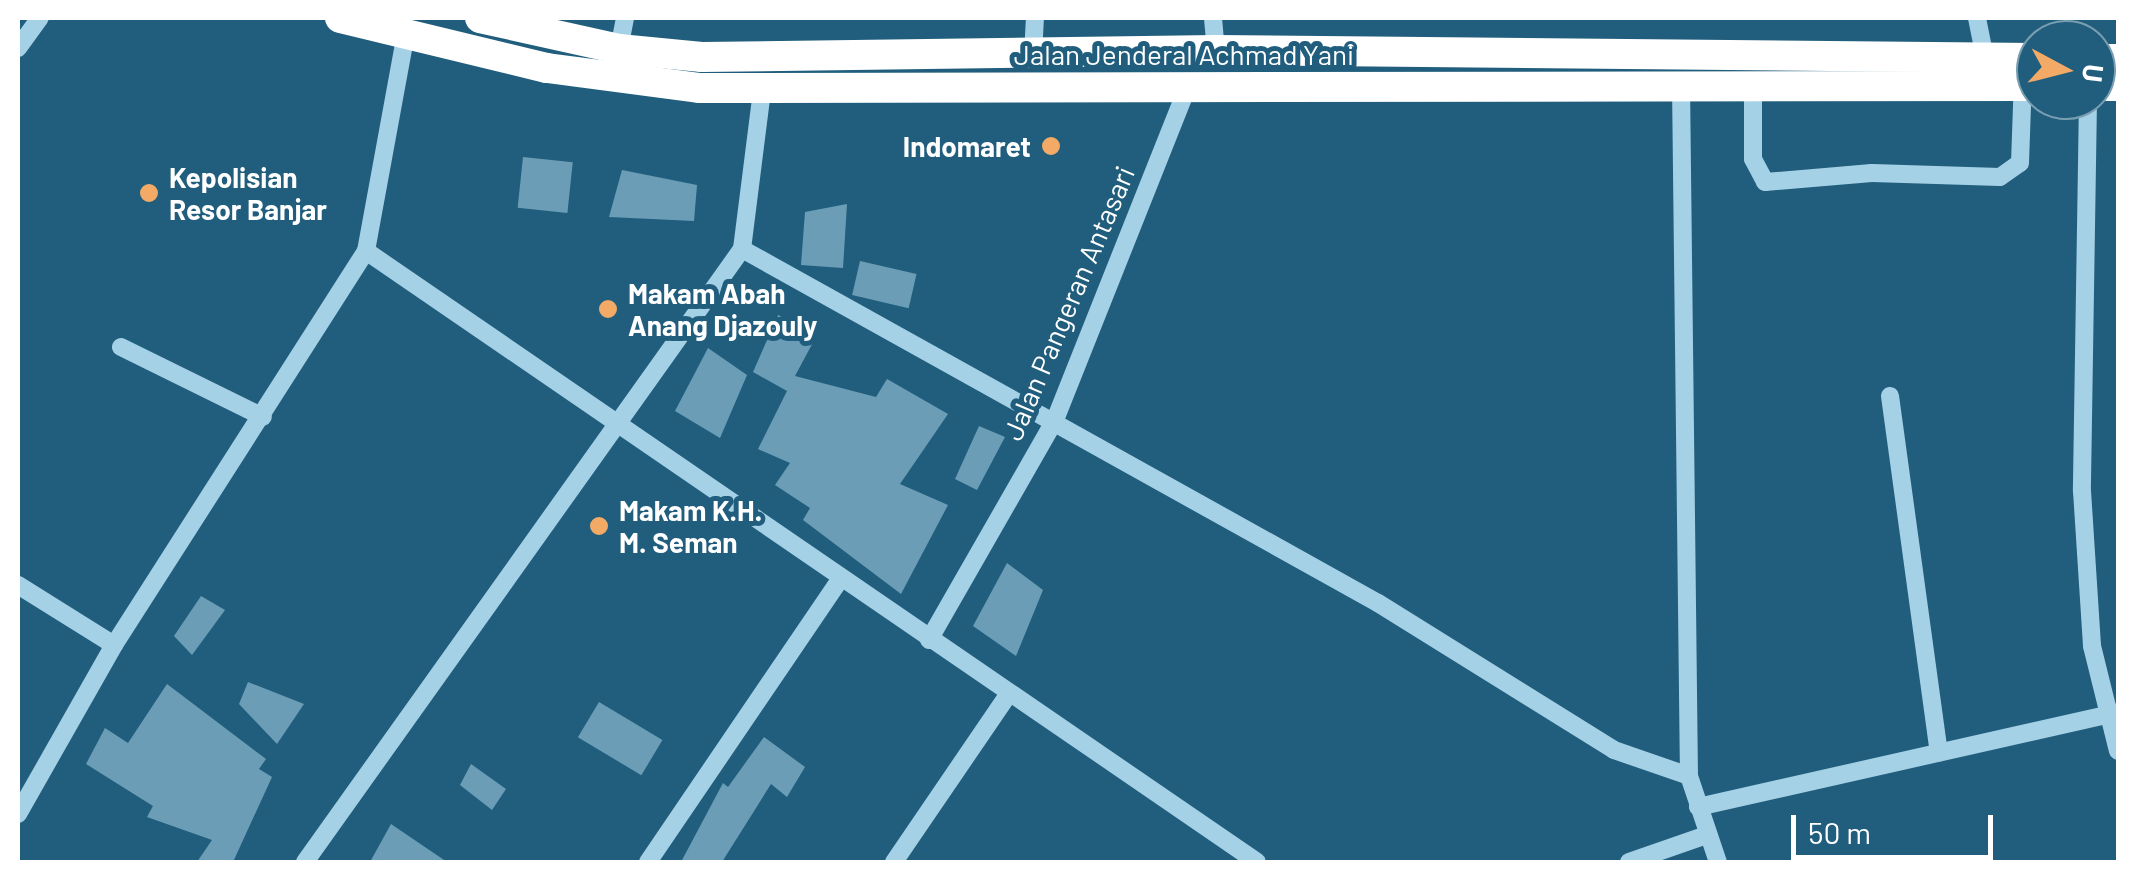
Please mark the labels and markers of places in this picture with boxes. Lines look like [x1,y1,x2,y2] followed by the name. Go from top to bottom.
[903,129,1031,163] place label: Indomaret
[1040,135,1062,157] marker: Indomaret
[169,160,327,226] place label: Kepolisian Resor Banjar
[138,182,160,204] marker: Kepolisian Resor Banjar
[628,276,817,342] place label: Makam Abah Anang Djazouly
[597,298,619,320] marker: Makam Abah Anang Djazouly
[619,493,762,559] place label: Makam K.H. M. Seman
[588,515,610,537] marker: Makam K.H. M. Seman

